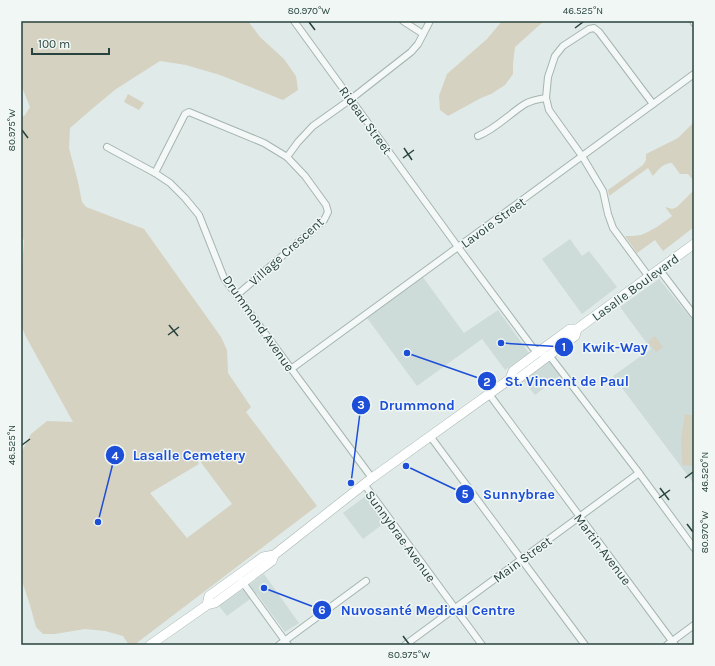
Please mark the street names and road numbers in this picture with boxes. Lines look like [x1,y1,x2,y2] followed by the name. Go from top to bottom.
[336,84,395,157] street label: Rideau Street
[458,194,529,251] street label: Lavoie Street
[246,214,327,289] street label: Village Crescent
[589,251,682,324] street label: Lasalle Boulevard
[220,272,298,375] street label: Drummond Avenue
[362,488,439,585] street label: Sunnybrae Avenue
[571,511,634,588] street label: Martin Avenue
[490,533,555,586] street label: Main Street

